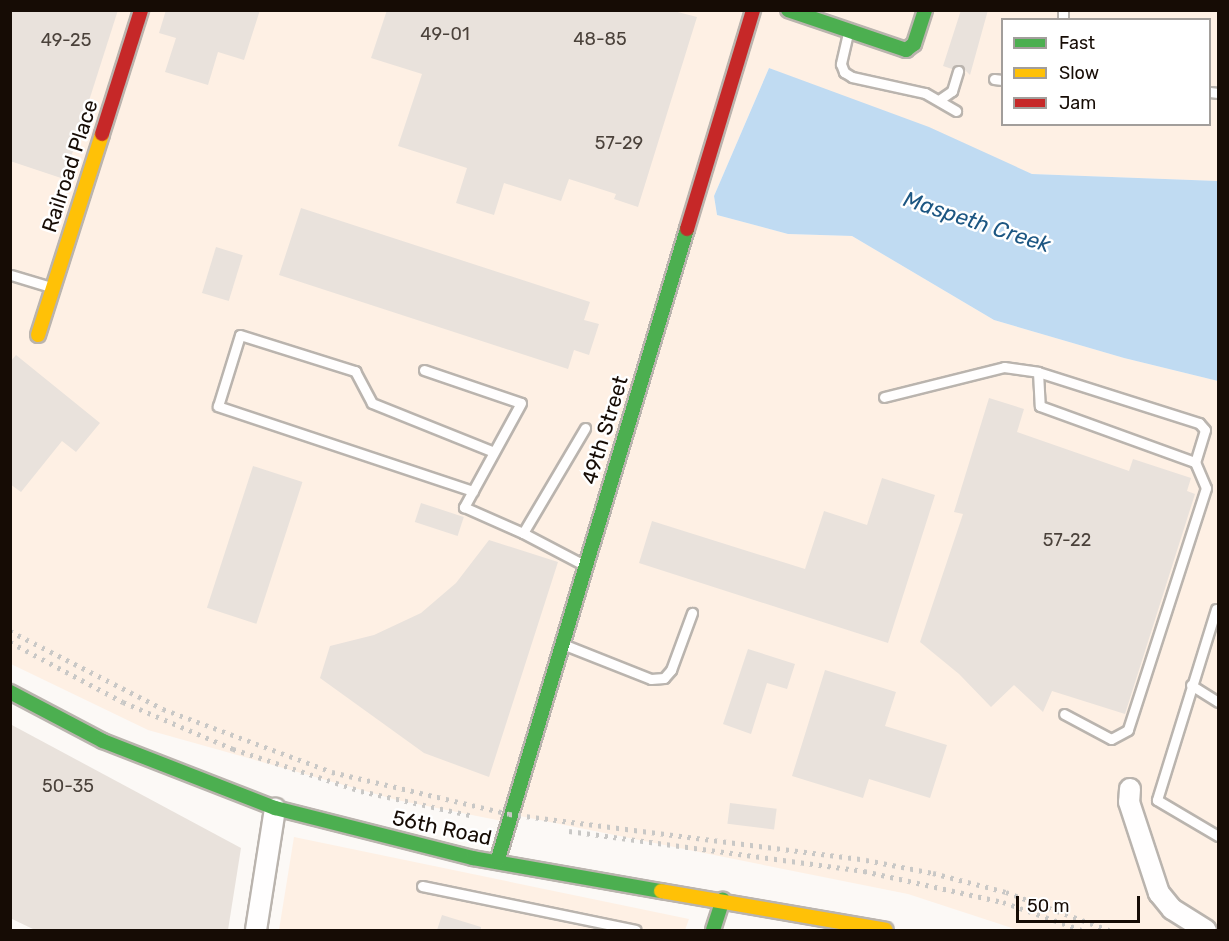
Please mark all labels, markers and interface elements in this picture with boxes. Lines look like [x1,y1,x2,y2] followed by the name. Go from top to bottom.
[1001,18,1211,126] legend
[420,23,470,45] house number: 49-01
[573,28,627,50] house number: 48-85
[41,29,91,51] house number: 49-25
[1059,32,1095,54] text: Fast
[1059,62,1099,84] text: Slow
[1059,92,1096,114] text: Jam
[37,96,103,236] street label: Railroad Place
[595,132,643,154] house number: 57-29
[900,186,1054,258] water label: Maspeth Creek
[577,373,633,487] street label: 49th Street
[1043,529,1091,551] house number: 57-22
[42,775,94,797] house number: 50-35
[390,805,494,851] street label: 56th Road
[1019,884,1144,922] scale bar
[1027,895,1070,917] text: 50 m

